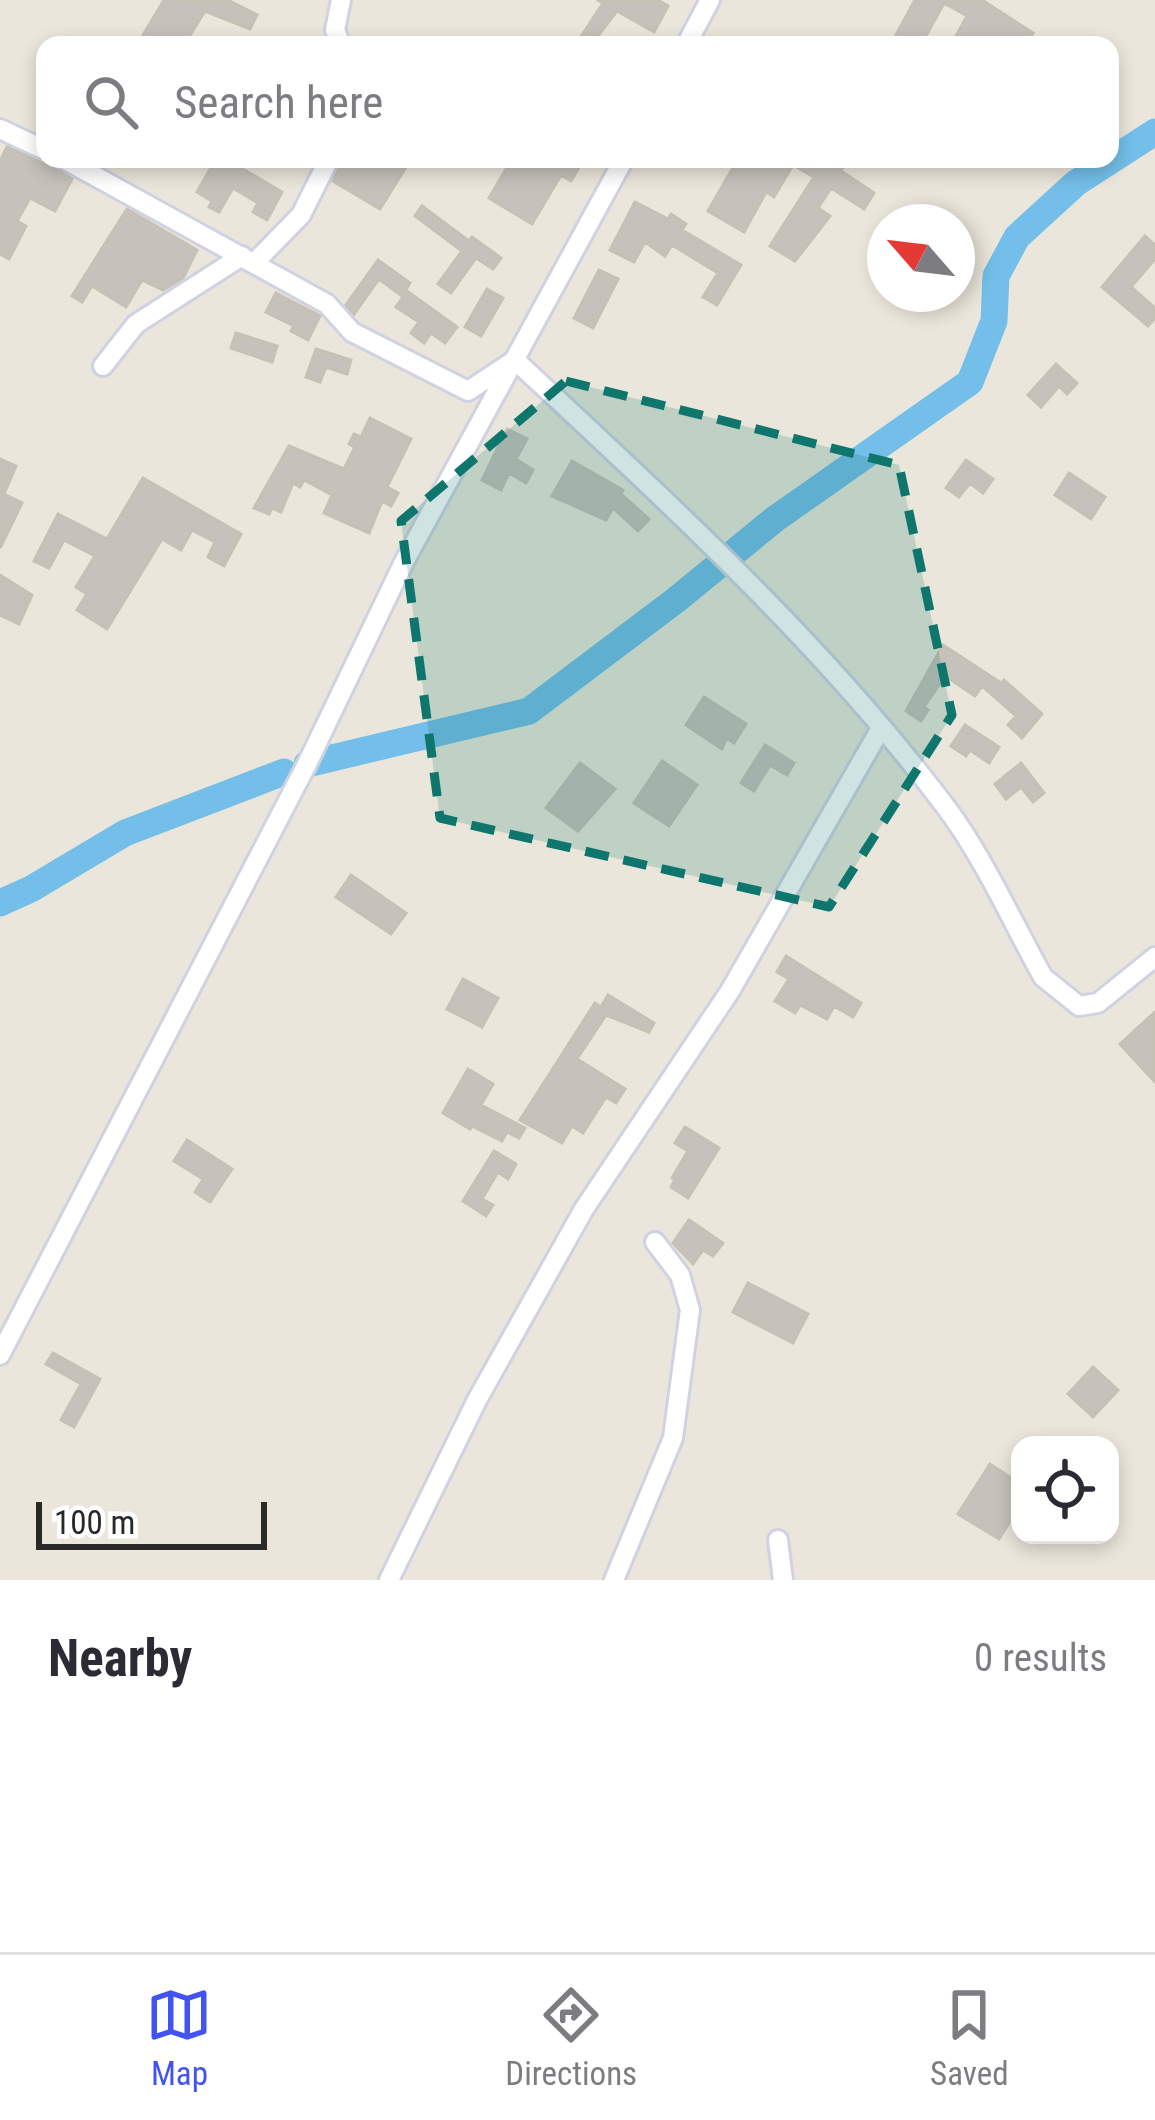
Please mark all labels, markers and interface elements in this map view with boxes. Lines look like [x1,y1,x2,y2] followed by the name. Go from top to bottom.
[36,36,1119,168] search box
[78,69,144,135] icon: search
[174,76,383,129] text: Search here
[867,204,975,312] north arrow
[1011,1436,1119,1544] map controls
[1011,1436,1119,1544] button: locate
[36,1496,267,1549] scale bar
[54,1503,135,1542] text: 100 m
[48,1629,192,1688] text: Nearby
[974,1635,1107,1681] text: 0 results
[146,1982,212,2093] tab: Map
[505,1982,637,2093] tab: Directions
[930,1982,1009,2093] tab: Saved

